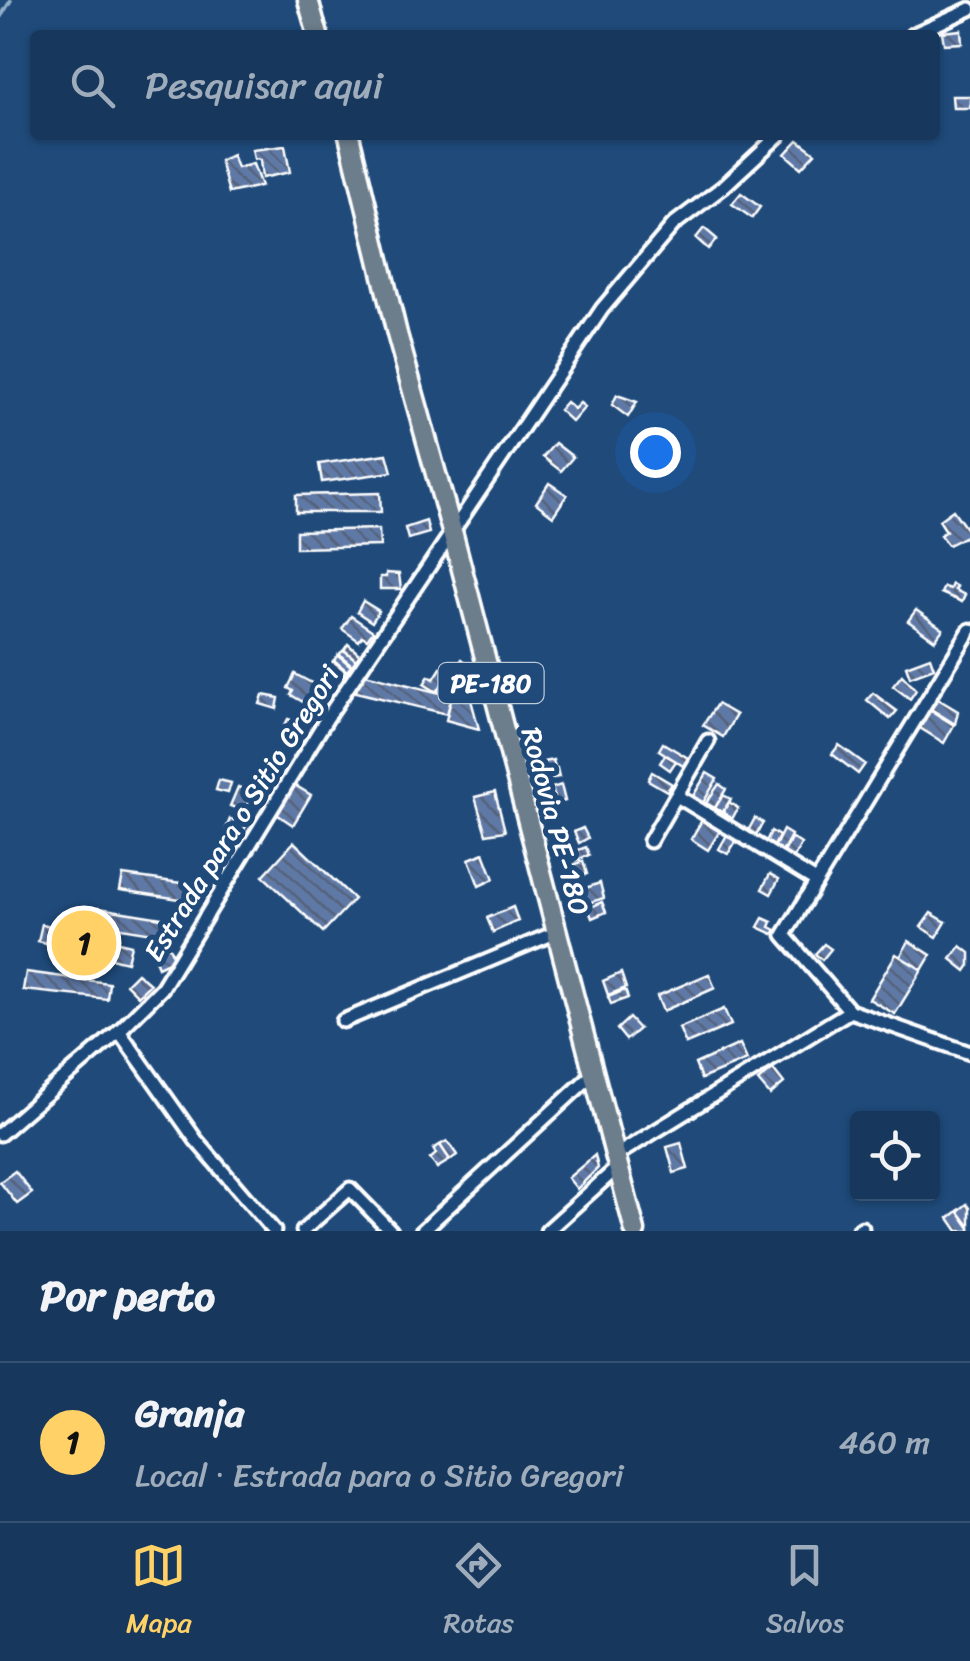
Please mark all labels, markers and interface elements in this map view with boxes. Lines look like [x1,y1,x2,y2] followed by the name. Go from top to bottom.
[30,30,940,140] search box
[145,52,383,119] text: Pesquisar aqui
[65,58,120,113] icon: search
[630,427,681,478] your location
[130,654,354,971] street label: Estrada para o Sitio Gregori
[438,663,544,703] road number: PE-180
[507,722,604,921] street label: Rodovia PE-180
[52,906,116,980] pin: 1
[850,1111,940,1201] map controls
[850,1111,940,1201] button: locate
[40,1259,215,1333] text: Por perto
[135,1380,244,1447] text: Granja
[66,1414,79,1471] text: 1
[839,1414,930,1471] text: 460 m
[135,1447,624,1504] text: Local · Estrada para o Sitio Gregori
[126,1538,192,1647] tab: Mapa
[443,1538,514,1647] tab: Rotas
[766,1538,844,1647] tab: Salvos

